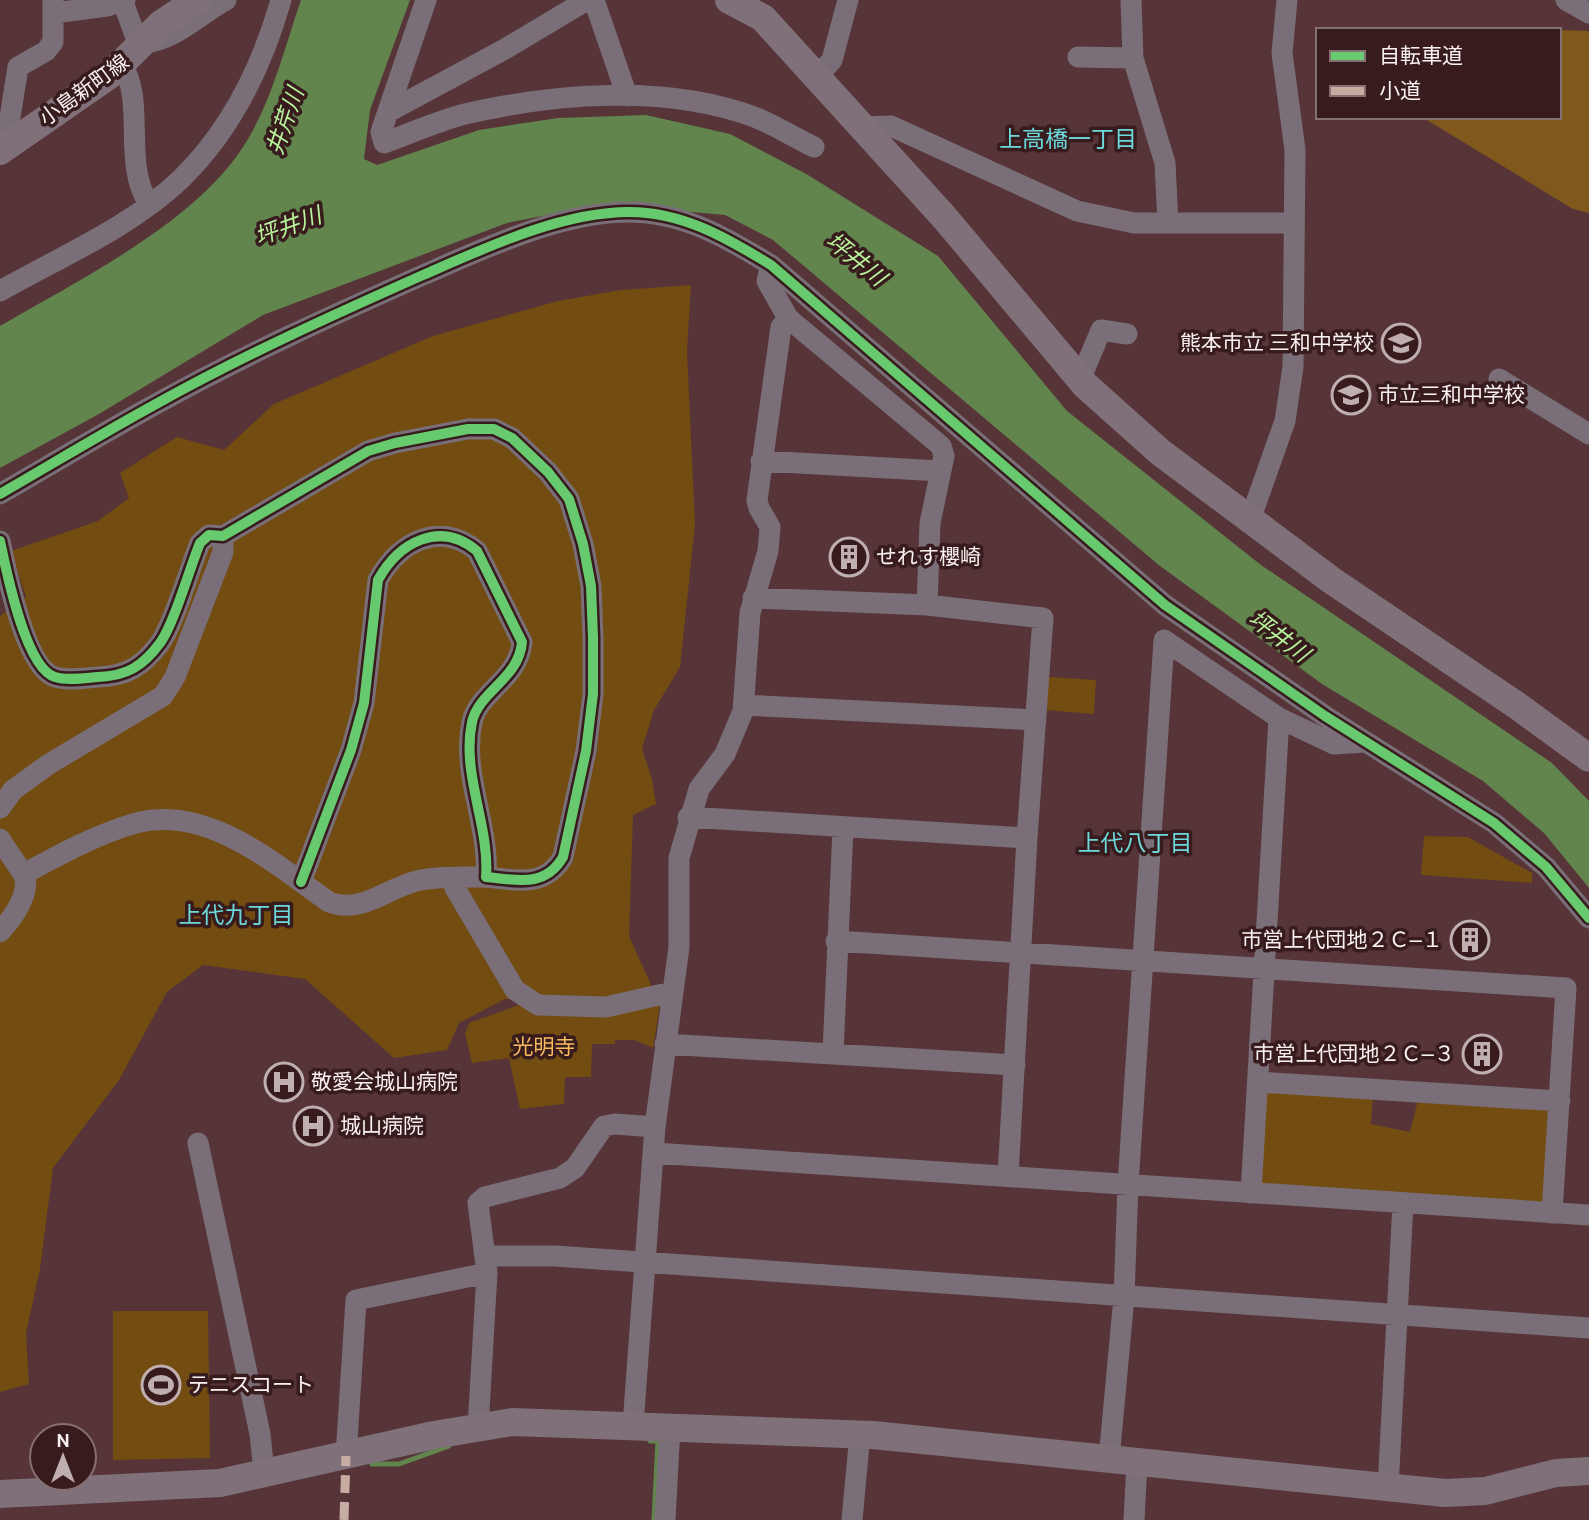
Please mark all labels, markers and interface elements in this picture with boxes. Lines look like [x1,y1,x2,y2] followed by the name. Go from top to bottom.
[1316,28,1561,119] legend
[1379,44,1463,71] text: 自転車道
[34,49,135,133] street label: 小島新町線
[1379,79,1421,106] text: 小道
[262,82,313,159] water label: 井芹川
[999,127,1137,156] district label: 上高橋一丁目
[251,202,329,254] water label: 坪井川
[818,228,893,296] water label: 坪井川
[1380,322,1422,364] school or university icon: 熊本市立 三和中学校
[1180,331,1374,358] place label: 熊本市立 三和中学校
[1330,374,1372,416] school or university icon: 市立三和中学校
[1378,383,1525,410] place label: 市立三和中学校
[828,536,870,578] building icon: せれす櫻崎
[876,545,981,572] place label: せれす櫻崎
[1241,606,1316,672] water label: 坪井川
[1078,831,1193,860] district label: 上代八丁目
[179,903,294,932] district label: 上代九丁目
[1449,919,1491,961] building icon: 市営上代団地２Ｃ―１
[1242,928,1443,955] place label: 市営上代団地２Ｃ―１
[1461,1033,1503,1075] building icon: 市営上代団地２Ｃ―３
[513,1035,576,1062] park label: 光明寺
[1254,1042,1455,1069] place label: 市営上代団地２Ｃ―３
[263,1061,305,1103] hospital icon: 敬愛会城山病院
[311,1070,458,1097] place label: 敬愛会城山病院
[292,1105,334,1147] hospital icon: 城山病院
[340,1114,424,1141] place label: 城山病院
[140,1364,182,1406] sports icon: テニスコート
[188,1373,314,1400] place label: テニスコート
[28,1422,98,1492] north arrow
[56,1430,70,1454] text: N

